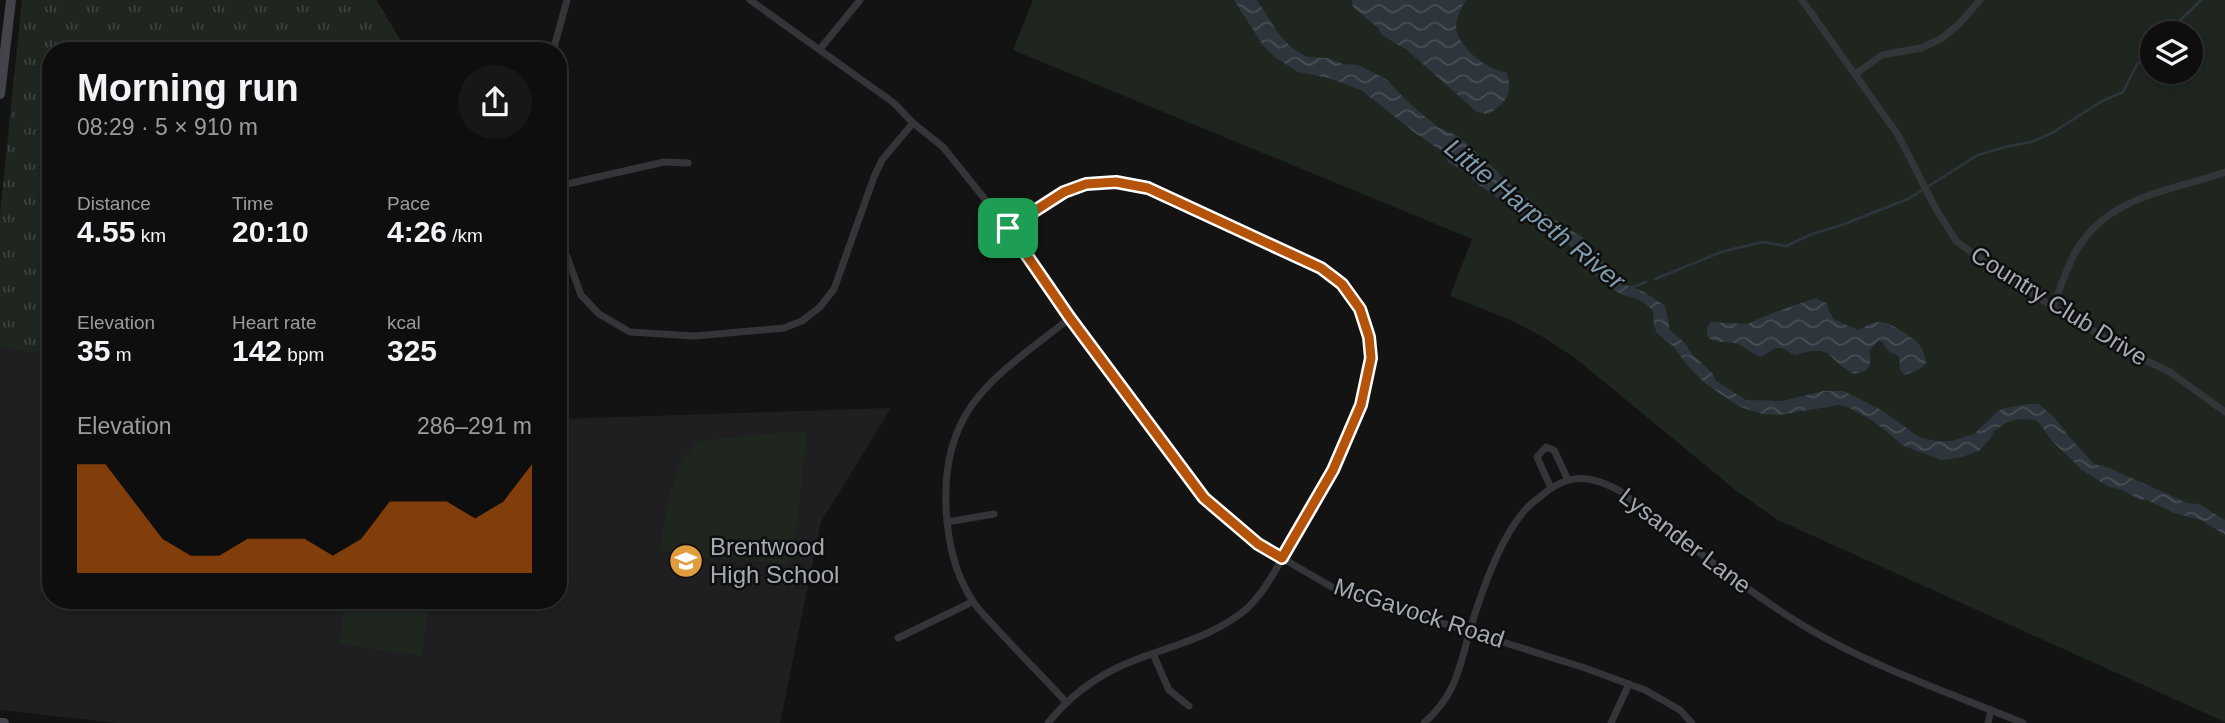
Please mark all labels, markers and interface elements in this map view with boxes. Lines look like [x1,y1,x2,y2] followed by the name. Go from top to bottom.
[2140,21,2203,84] map controls
[2140,21,2203,84] button: layers
[458,65,532,139] button: share
[77,67,299,109] text: Morning run
[77,114,258,140] text: 08:29 · 5 × 910 m
[1439,132,1632,297] water label: Little Harpeth River
[77,193,151,214] text: Distance
[232,193,274,214] text: Time
[387,193,430,214] text: Pace
[978,198,1038,258] pin
[989,209,1027,247] icon: arrive
[77,215,135,248] text: 4.55
[232,215,309,248] text: 20:10
[387,215,447,248] text: 4:26
[135,225,166,246] text: km
[447,225,483,246] text: /km
[1966,240,2152,371] street label: Country Club Drive
[77,312,155,333] text: Elevation
[232,312,316,333] text: Heart rate
[387,312,421,333] text: kcal
[77,334,110,367] text: 35
[232,334,282,367] text: 142
[387,334,437,367] text: 325
[110,344,131,365] text: m
[282,344,324,365] text: bpm
[77,413,172,439] text: Elevation
[417,413,532,439] text: 286–291 m
[1614,482,1756,599] street label: Lysander Lane
[710,533,839,588] place label: Brentwood High School
[667,542,705,580] school or university icon: Brentwood High School
[1331,572,1508,653] street label: McGavock Road

